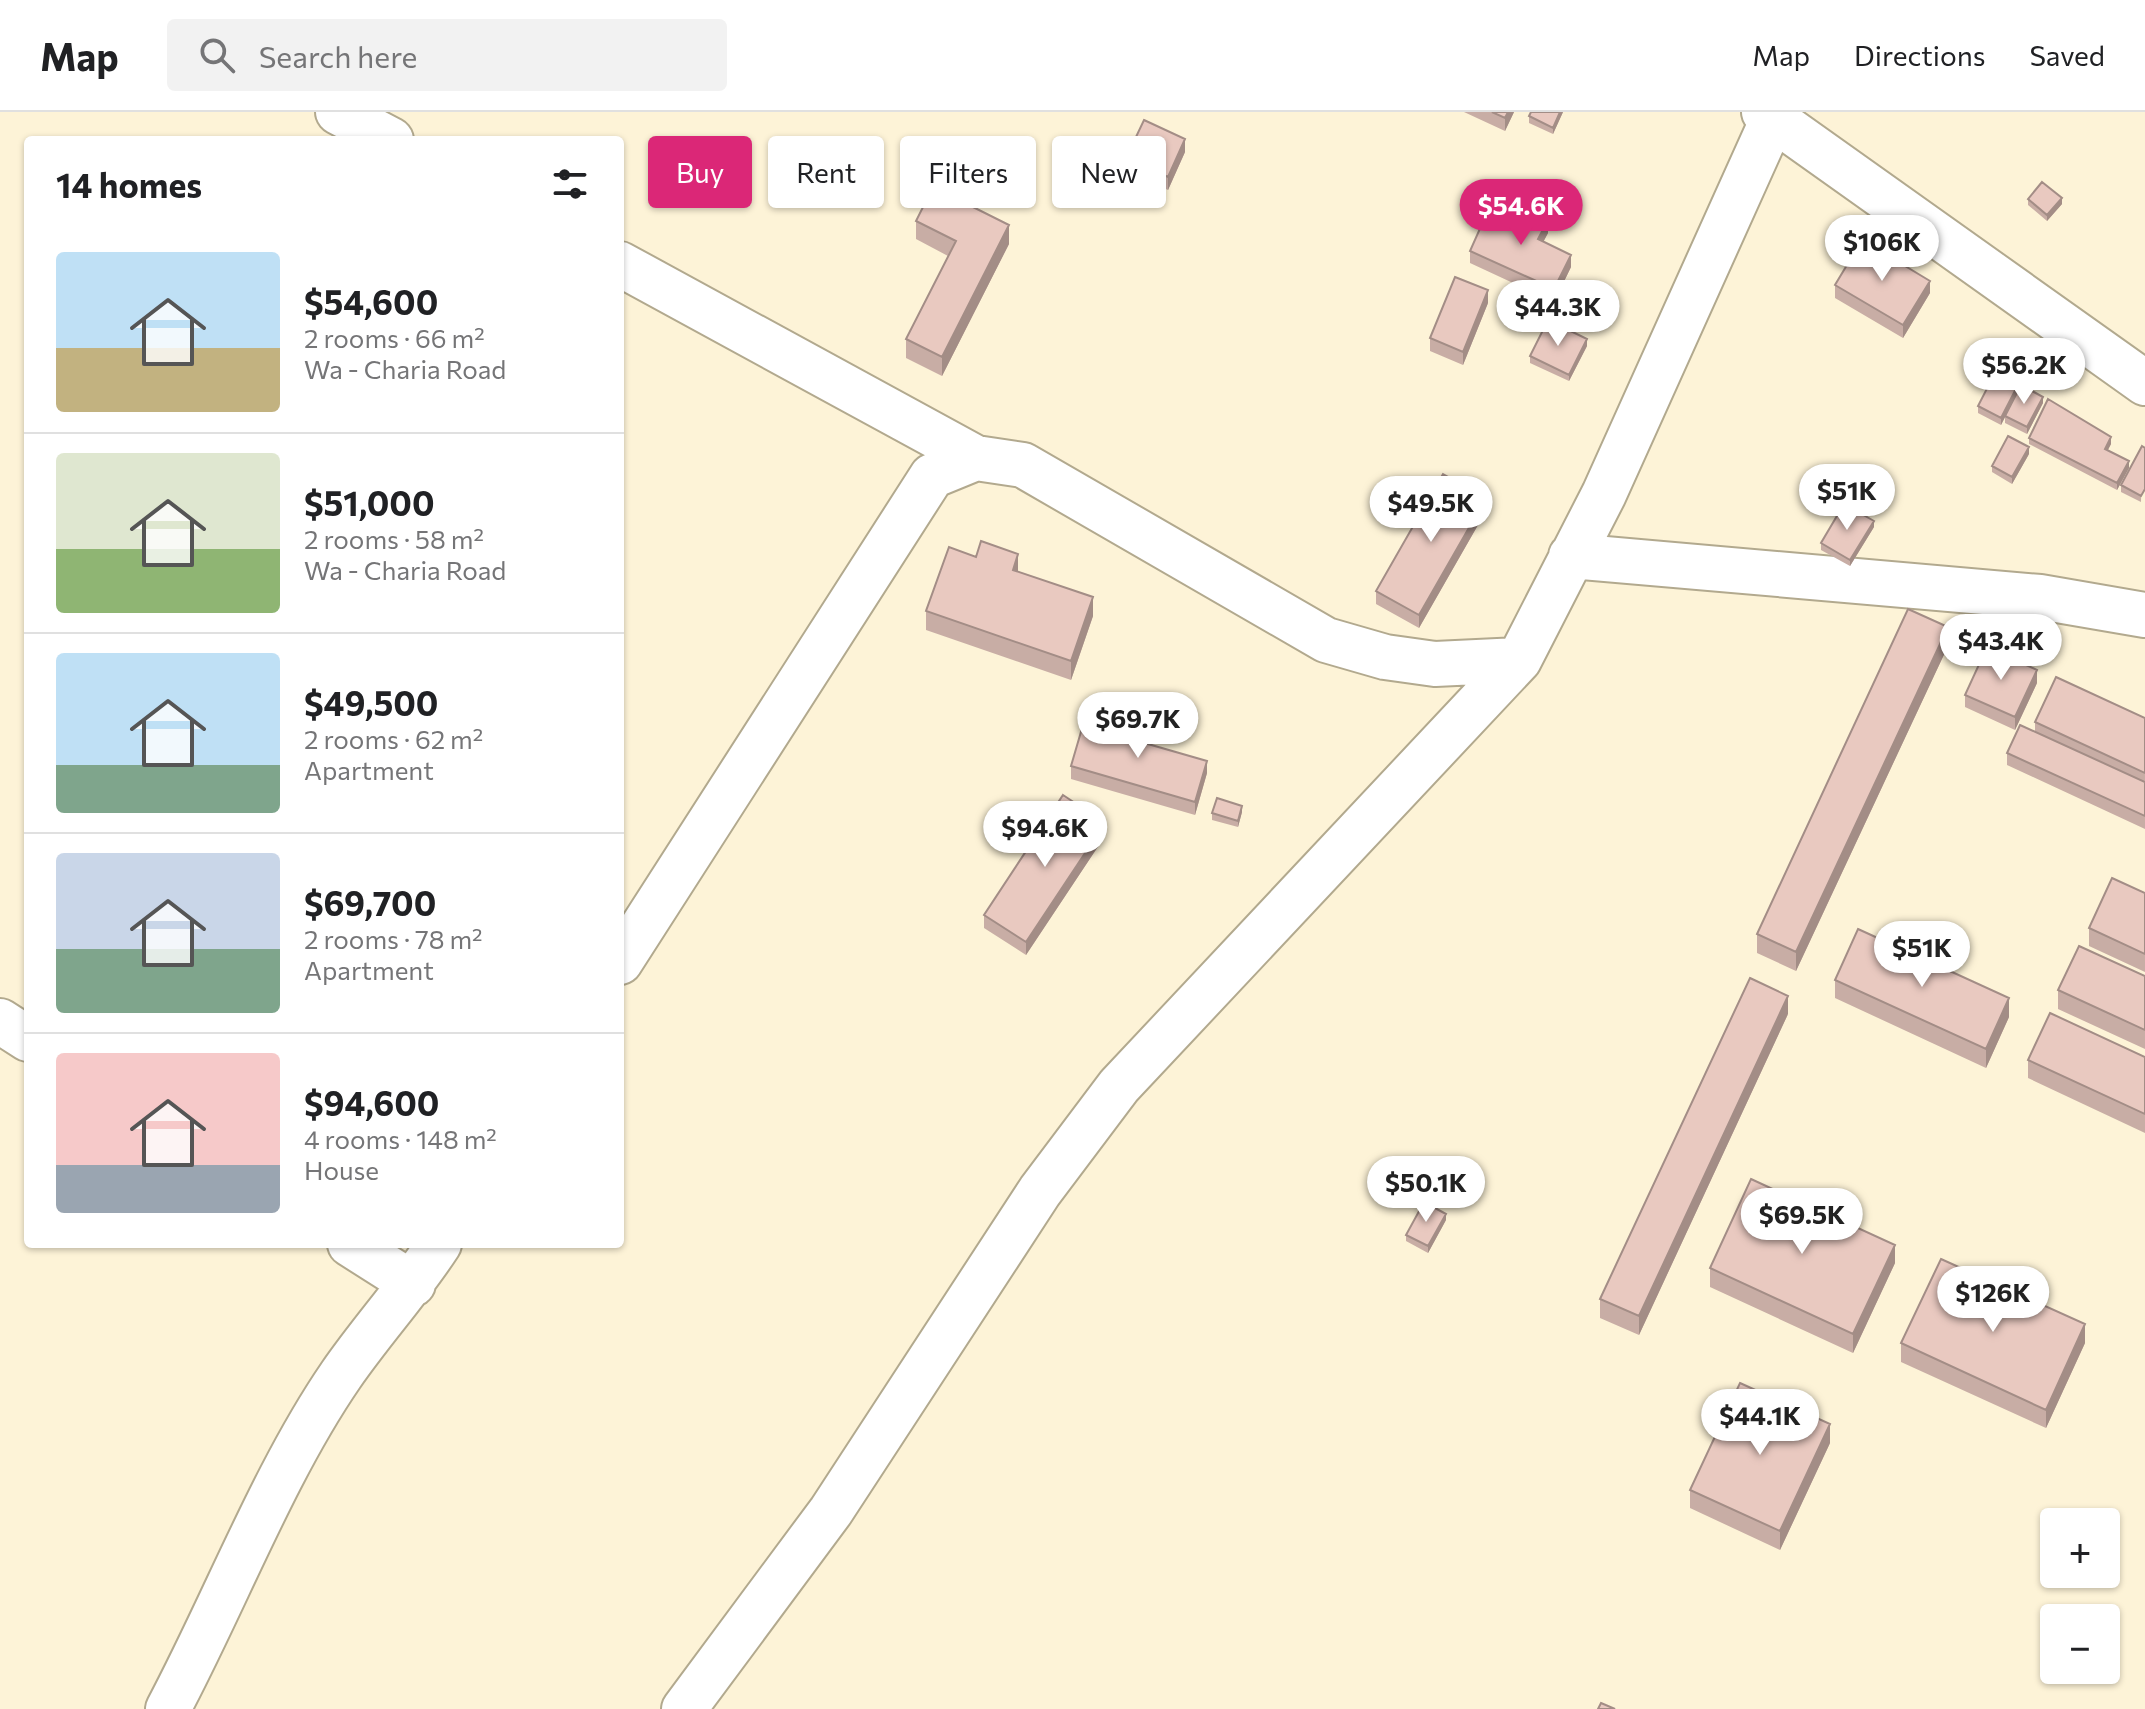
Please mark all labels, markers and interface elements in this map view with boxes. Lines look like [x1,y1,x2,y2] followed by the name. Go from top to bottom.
[167,19,727,91] search box
[40,32,119,79] text: Map
[195,33,239,77] icon: search
[259,37,417,74] text: Search here
[1752,38,1810,72] text: Map
[1854,38,1985,72] text: Directions
[2029,38,2105,72] text: Saved
[648,136,752,208] chip: Buy
[768,136,884,208] chip: Rent
[900,136,1036,208] chip: Filters
[1052,136,1166,208] chip: New
[548,162,592,206] icon: filters
[56,163,202,205] text: 14 homes
[1456,179,1586,247] pin: $54.6K
[1478,189,1564,220] text: $54.6K
[1826,215,1938,283] pin: $106K
[1843,225,1921,256] text: $106K
[304,280,438,322] text: $54,600
[1493,280,1623,348] pin: $44.3K
[120,284,216,380] icon: home
[1515,290,1601,321] text: $44.3K
[304,322,485,353] text: 2 rooms · 66 m²
[1959,338,2089,406] pin: $56.2K
[1981,348,2067,379] text: $56.2K
[304,353,506,384] text: Wa - Charia Road
[1800,464,1894,532] pin: $51K
[1817,474,1877,505] text: $51K
[1366,476,1496,544] pin: $49.5K
[304,481,435,523] text: $51,000
[120,485,216,581] icon: home
[1388,486,1474,517] text: $49.5K
[304,523,484,554] text: 2 rooms · 58 m²
[304,554,506,585] text: Wa - Charia Road
[1936,614,2066,682] pin: $43.4K
[1958,624,2044,655] text: $43.4K
[304,681,438,723] text: $49,500
[120,685,216,781] icon: home
[1073,692,1203,760] pin: $69.7K
[1095,702,1181,733] text: $69.7K
[304,723,483,754] text: 2 rooms · 62 m²
[304,754,434,785] text: Apartment
[980,801,1110,869] pin: $94.6K
[1001,811,1089,842] text: $94.6K
[304,881,436,923] text: $69,700
[120,885,216,981] icon: home
[1875,921,1969,989] pin: $51K
[304,923,483,954] text: 2 rooms · 78 m²
[1892,931,1952,962] text: $51K
[304,954,434,985] text: Apartment
[304,1081,439,1123] text: $94,600
[120,1085,216,1181] icon: home
[304,1123,497,1154] text: 4 rooms · 148 m²
[304,1154,379,1185] text: House
[1361,1156,1491,1224] pin: $50.1K
[1385,1166,1467,1197] text: $50.1K
[1737,1188,1867,1256] pin: $69.5K
[1759,1198,1845,1229] text: $69.5K
[1937,1266,2049,1334] pin: $126K
[1955,1276,2031,1307] text: $126K
[1695,1389,1825,1457] pin: $44.1K
[1719,1399,1801,1430] text: $44.1K
[2040,1508,2120,1684] map controls
[2040,1508,2120,1588] button: +
[2040,1604,2120,1684] button: −

